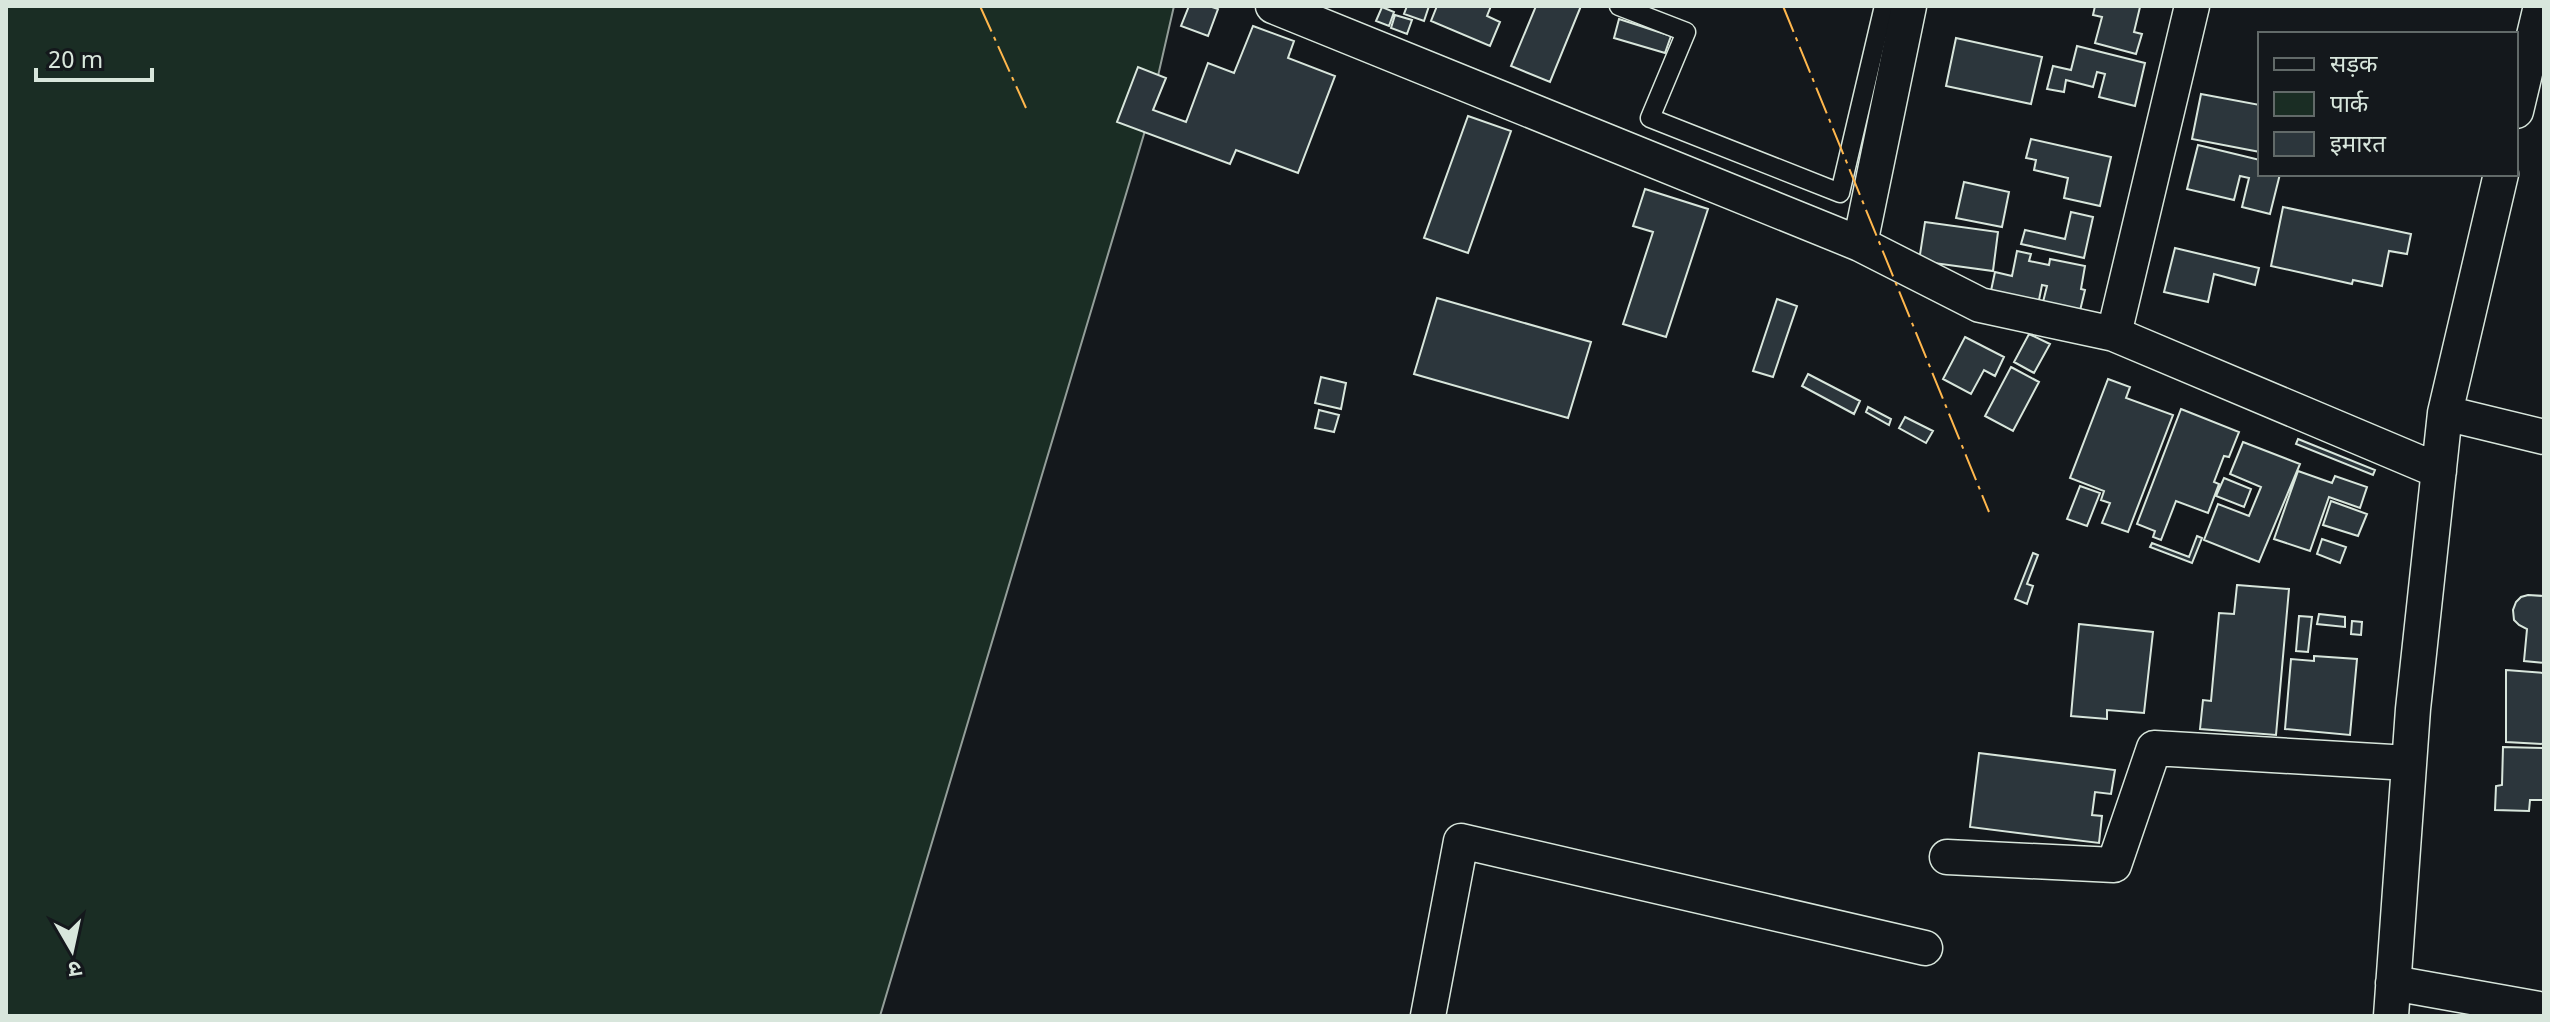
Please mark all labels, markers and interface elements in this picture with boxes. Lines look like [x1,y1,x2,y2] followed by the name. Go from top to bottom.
[36,32,152,82] scale bar
[2258,32,2518,176] legend
[48,46,103,78] text: 20 m
[2330,50,2378,82] text: सड़क
[2330,90,2369,122] text: पार्क
[2330,130,2387,162] text: इमारत
[32,910,112,990] north arrow
[65,952,83,983] text: उ

